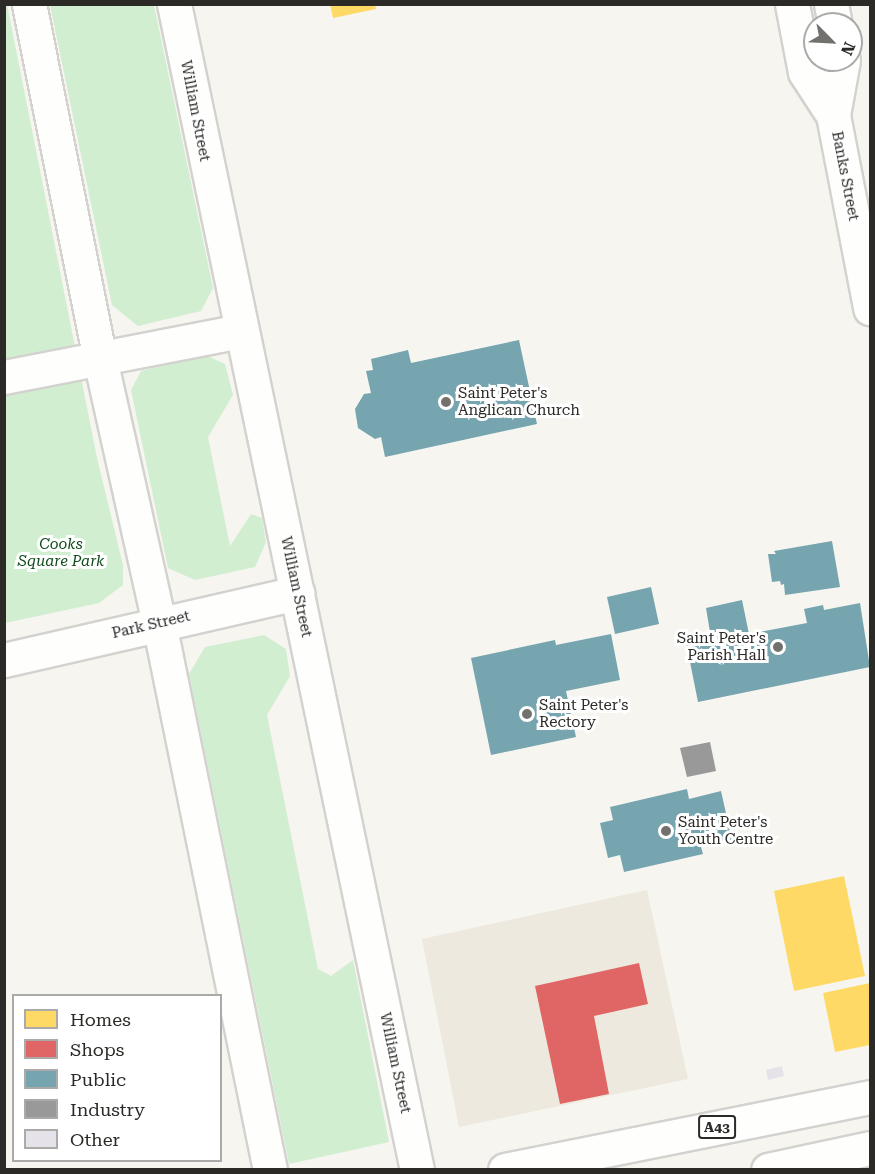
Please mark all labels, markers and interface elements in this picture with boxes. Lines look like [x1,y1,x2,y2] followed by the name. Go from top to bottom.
[803,12,863,72] north arrow
[837,39,859,58] text: N
[176,59,214,163] street label: William Street
[827,130,863,222] street label: Banks Street
[458,384,580,419] place label: Saint Peter's Anglican Church
[439,395,453,409] marker: Saint Peter's Anglican Church
[18,535,104,570] park label: Cooks Square Park
[277,535,315,639] street label: William Street
[110,607,192,643] street label: Park Street
[677,629,766,664] place label: Saint Peter's Parish Hall
[771,640,785,654] marker: Saint Peter's Parish Hall
[539,696,628,731] place label: Saint Peter's Rectory
[520,707,534,721] marker: Saint Peter's Rectory
[678,813,773,848] place label: Saint Peter's Youth Centre
[659,824,673,838] marker: Saint Peter's Youth Centre
[12,994,222,1162] legend
[70,1009,131,1030] text: Homes
[376,1011,414,1115] street label: William Street
[70,1039,124,1060] text: Shops
[70,1069,126,1090] text: Public
[70,1099,145,1120] text: Industry
[698,1116,736,1138] road number: A43
[70,1129,120,1150] text: Other

